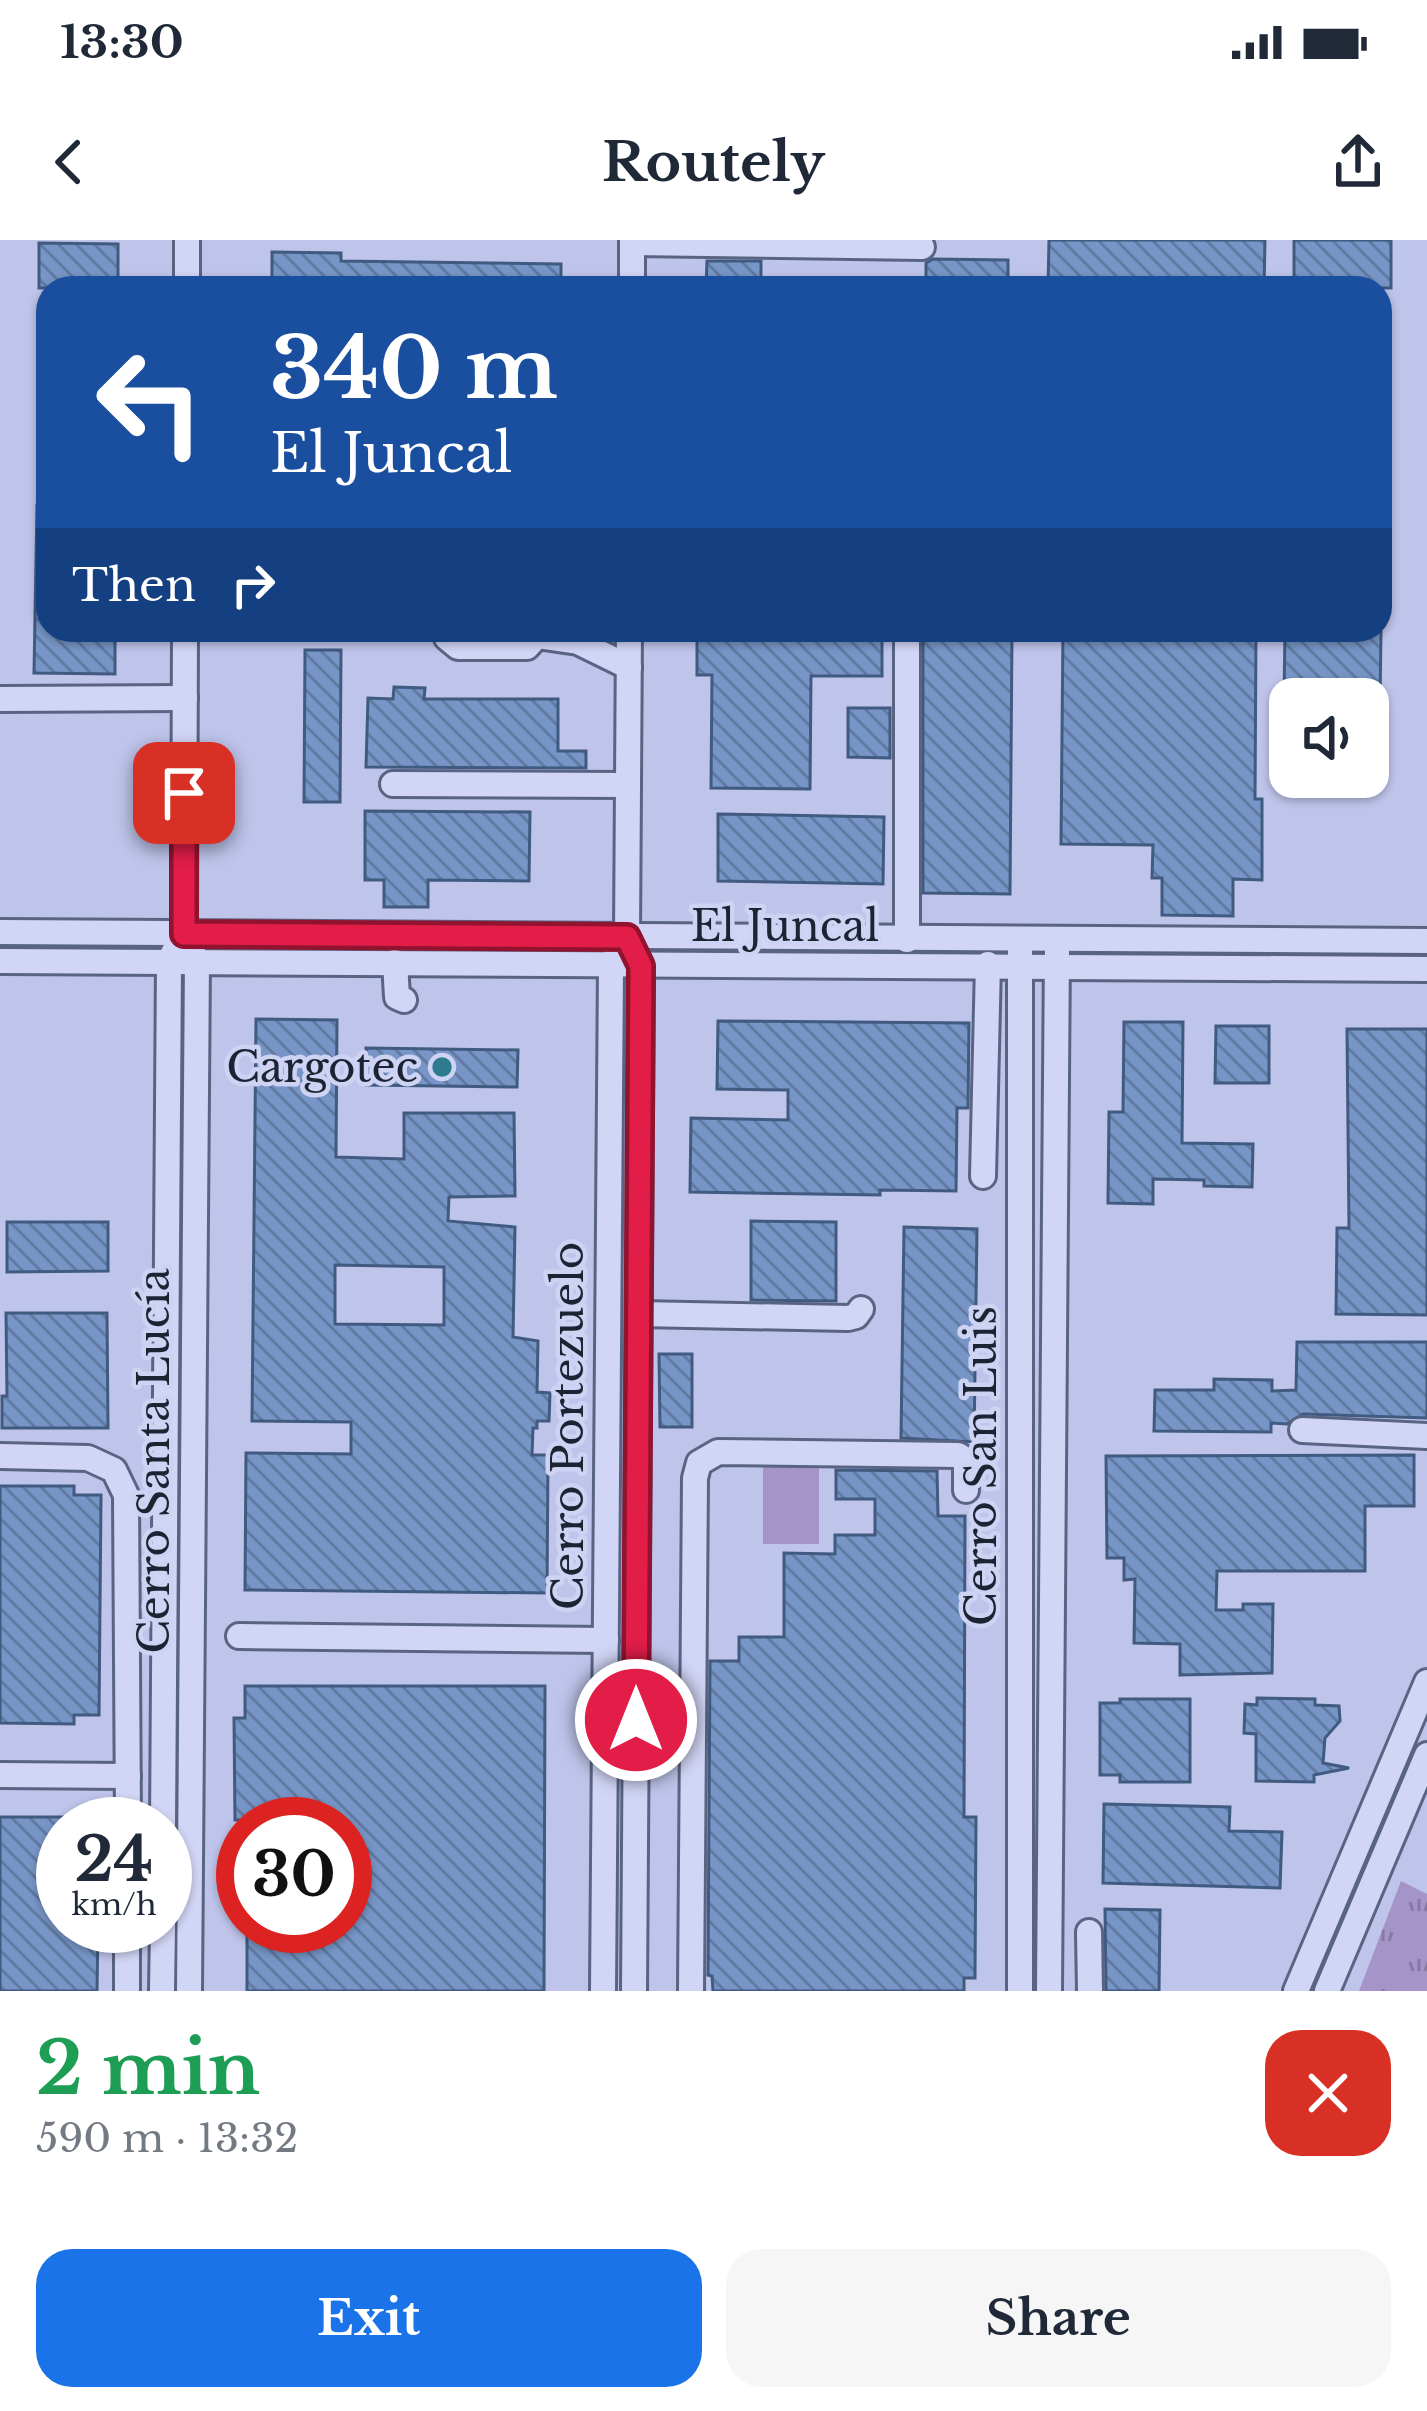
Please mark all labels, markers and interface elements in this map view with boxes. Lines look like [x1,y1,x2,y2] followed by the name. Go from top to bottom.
[60,14,184,70] text: 13:30
[36,129,102,195] icon: back
[602,129,825,196] text: Routely
[1325,129,1391,195] icon: share
[270,317,558,421] text: 340 m
[72,324,228,480] icon: left
[270,420,512,487] text: El Juncal
[220,552,286,618] icon: right
[72,557,196,613] text: Then
[1269,678,1389,798] map controls
[1269,678,1389,798] button: sound
[133,742,235,844] pin
[151,760,217,826] icon: arrive
[691,900,879,952] street label: El Juncal
[226,1041,418,1093] place label: Cargotec
[429,1054,455,1080] marker: Cargotec
[542,1242,594,1610] street label: Cerro Portezuelo
[128,1267,180,1654] street label: Cerro Santa Lucía
[955,1306,1007,1626] street label: Cerro San Luis
[573,1657,699,1783] position arrow
[216,1797,372,1953] speed limit sign: 30
[75,1823,153,1897] text: 24
[71,1886,157,1923] text: km/h
[36,2024,260,2113] text: 2 min
[1265,2030,1391,2156] button: close
[36,2114,298,2163] text: 590 m · 13:32
[36,2249,702,2387] button: Exit
[726,2249,1391,2387] button: Share

